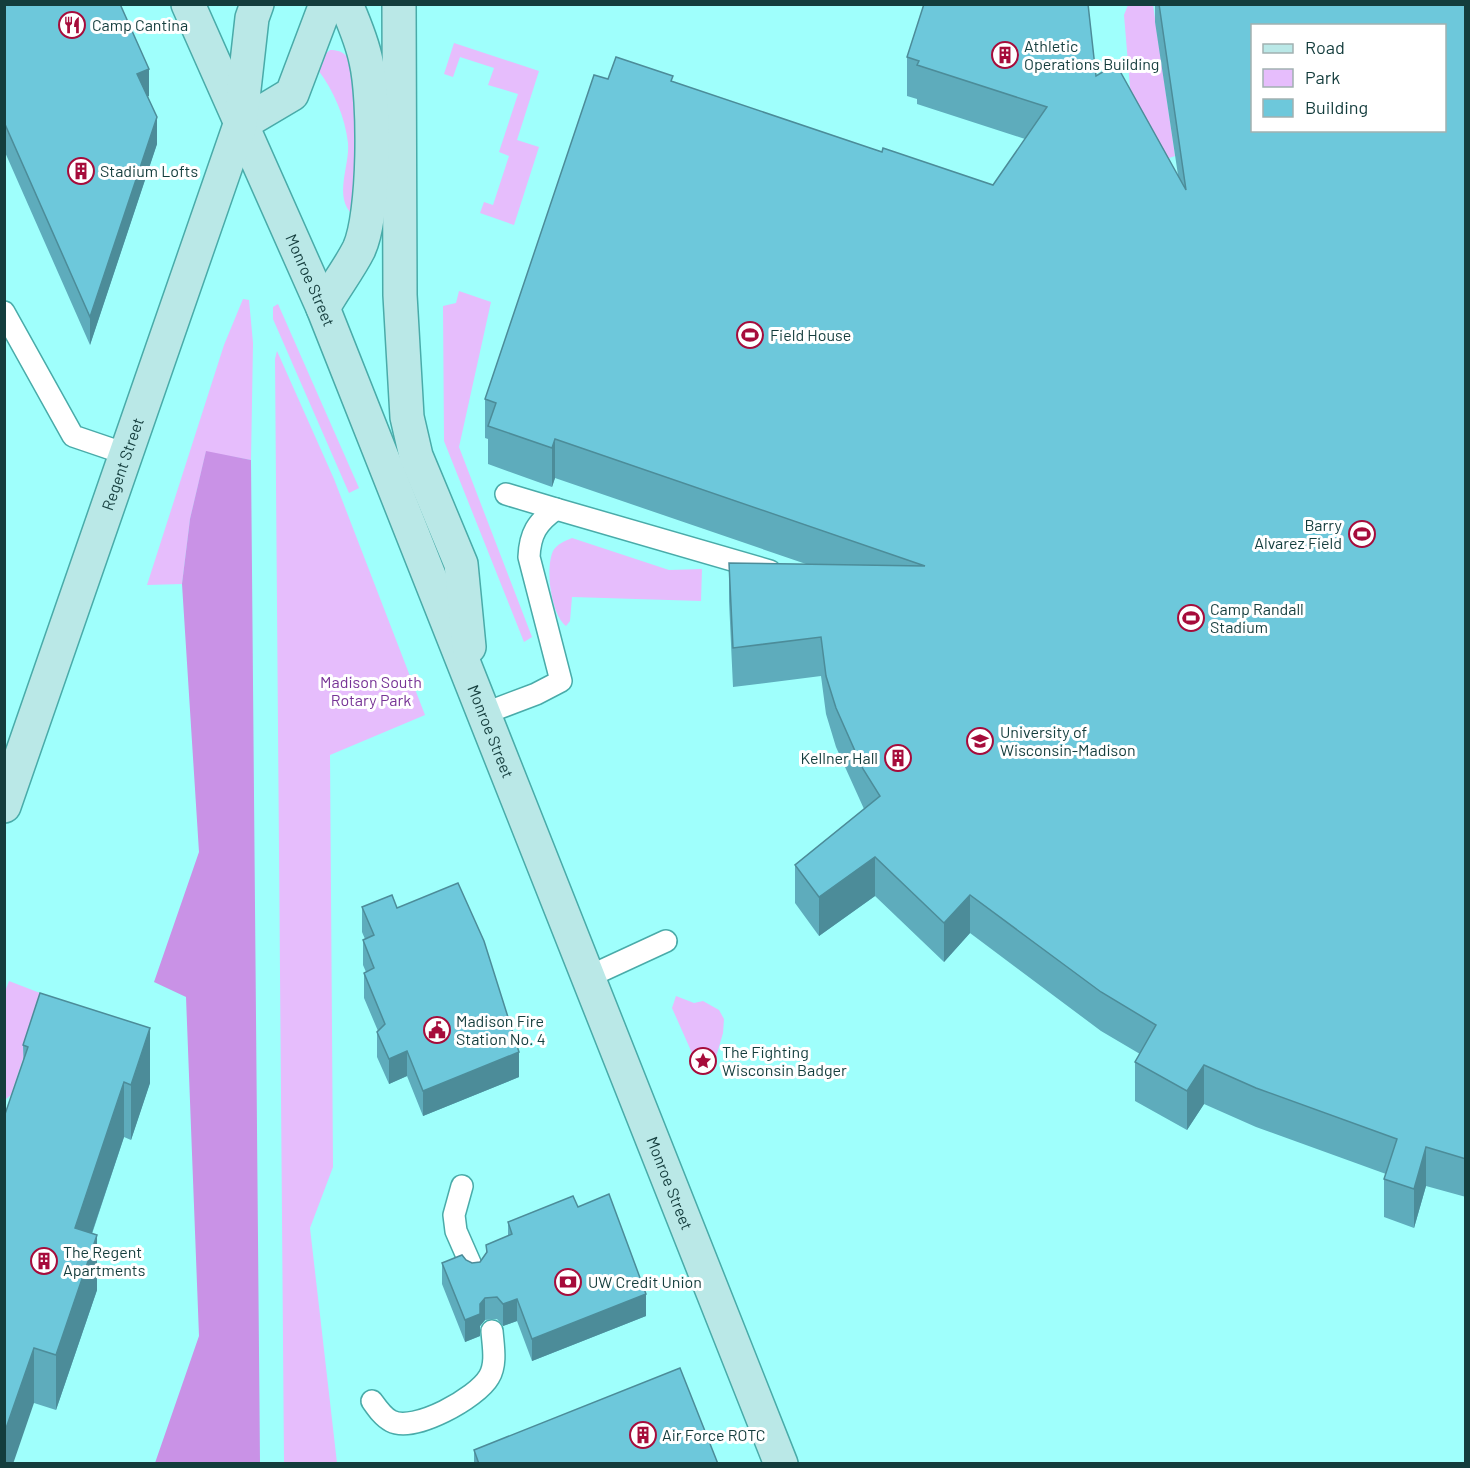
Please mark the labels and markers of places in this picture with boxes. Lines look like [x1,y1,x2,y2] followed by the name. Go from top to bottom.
[57,10,87,40] restaurant icon: Camp Cantina
[92,15,188,34] place label: Camp Cantina
[1024,36,1159,73] place label: Athletic Operations Building
[990,40,1020,70] building icon: Athletic Operations Building
[66,156,96,186] building icon: Stadium Lofts
[100,161,198,180] place label: Stadium Lofts
[735,320,765,350] sports icon: Field House
[770,325,851,344] place label: Field House
[1254,515,1343,552] place label: Barry Alvarez Field
[1347,519,1377,549] sports icon: Barry Alvarez Field
[1210,599,1304,636] place label: Camp Randall Stadium
[1176,603,1206,633] sports icon: Camp Randall Stadium
[1000,722,1136,759] place label: University of Wisconsin-Madison
[965,726,995,756] school or university icon: University of Wisconsin-Madison
[883,743,913,773] building icon: Kellner Hall
[801,748,878,767] place label: Kellner Hall
[456,1011,546,1048] place label: Madison Fire Station No. 4
[422,1015,452,1045] public building icon: Madison Fire Station No. 4
[722,1042,847,1079] place label: The Fighting Wisconsin Badger
[688,1046,718,1076] place icon: The Fighting Wisconsin Badger
[63,1242,145,1279] place label: The Regent Apartments
[29,1246,59,1276] building icon: The Regent Apartments
[553,1267,583,1297] bank icon: UW Credit Union
[588,1272,702,1291] place label: UW Credit Union
[628,1420,658,1450] building icon: Air Force ROTC
[662,1425,765,1444] place label: Air Force ROTC

